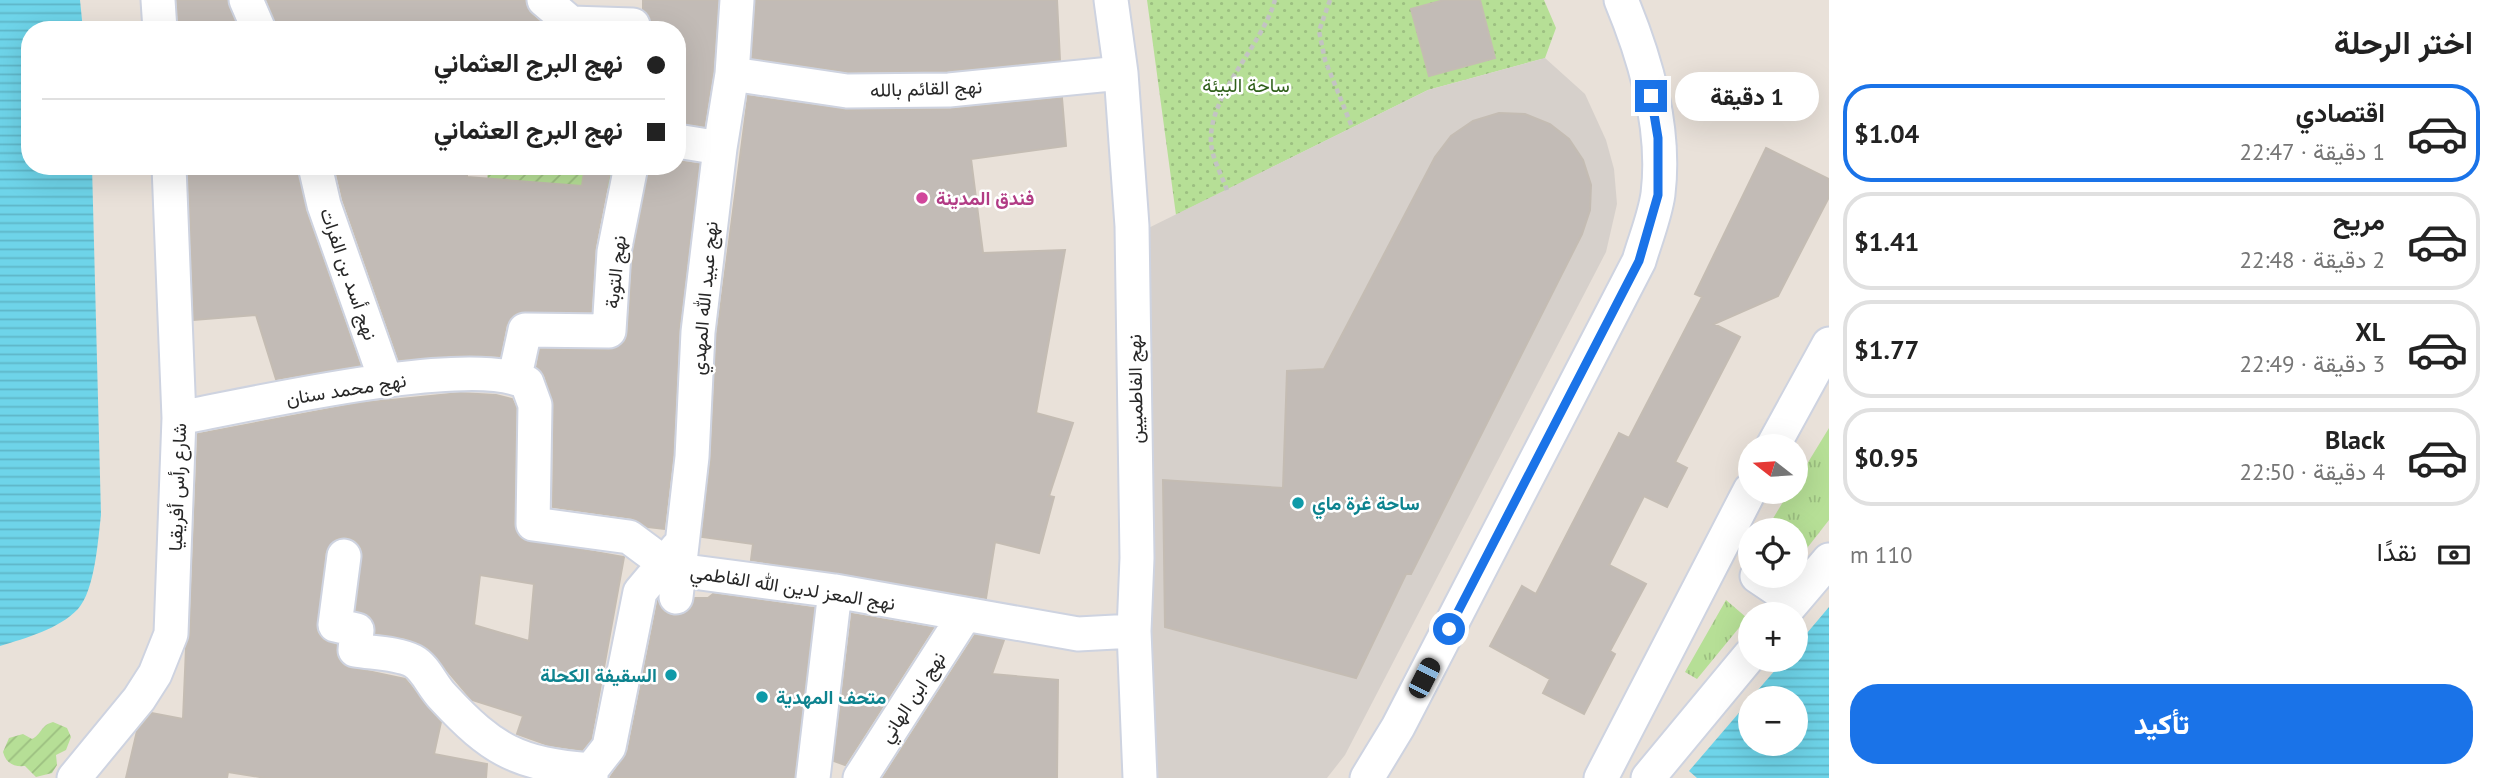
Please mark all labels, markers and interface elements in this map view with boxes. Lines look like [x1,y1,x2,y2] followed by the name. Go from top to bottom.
[2334,21,2473,63] text: اختر الرحلة
[434,46,623,79] text: نهج البرج العثماني
[1676,72,1819,120] callout: 1 دقيقة
[1202,73,1290,97] park label: ساحة البيئة
[870,74,983,104] street label: نهج القائم بالله
[1635,80,1667,112] route end
[1710,82,1784,111] text: 1 دقيقة
[2296,96,2385,129] text: اقتصادي
[2406,102,2469,165] icon: car
[434,113,623,146] text: نهج البرج العثماني
[1854,117,1919,150] text: $1.04
[2239,137,2385,166] text: 1 دقيقة · 22:47
[936,186,1034,210] place label: فندق المدينة
[914,190,930,206] marker: فندق المدينة
[2333,204,2385,237] text: مريح
[313,205,383,344] street label: نهج أسد بن الفرات
[2406,210,2469,273] icon: car
[685,220,727,376] street label: نهج عبيد الله المهدي
[1854,225,1919,258] text: $1.41
[599,234,633,310] street label: نهج التوبة
[2239,245,2385,274] text: 2 دقيقة · 22:48
[2355,315,2385,348] text: XL
[2406,318,2469,381] icon: car
[1854,333,1919,366] text: $1.77
[1122,334,1150,444] street label: نهج الفاطميين
[2239,349,2385,378] text: 3 دقيقة · 22:49
[284,368,408,412] street label: نهج محمد سنان
[163,423,192,551] street label: شارع رأس أفريقيا
[2325,423,2385,456] text: Black
[2406,426,2469,489] icon: car
[1738,434,1808,504] north arrow
[1738,434,1808,756] map controls
[1854,441,1919,474] text: $0.95
[2239,457,2385,486] text: 4 دقيقة · 22:50
[1312,491,1420,520] place label: ساحة غرة ماي
[1290,495,1306,511] marker: ساحة غرة ماي
[1738,518,1808,588] button: locate
[2377,535,2417,568] text: نقدًا
[2435,536,2473,574] icon: cash
[1850,540,1912,569] text: 110 m
[688,559,897,619] street label: نهج المعز لدين الله الفاطمي
[1738,602,1808,672] button: +
[1433,613,1465,645] route start
[874,647,954,749] street label: نهج ابن الهاني
[1406,655,1443,701] car
[540,663,657,687] place label: السقيفة الكحلة
[663,667,679,683] marker: السقيفة الكحلة
[1850,684,2473,764] button: تأكيد
[776,685,886,709] place label: متحف المهدية
[1738,686,1808,756] button: −
[754,689,770,705] marker: متحف المهدية

